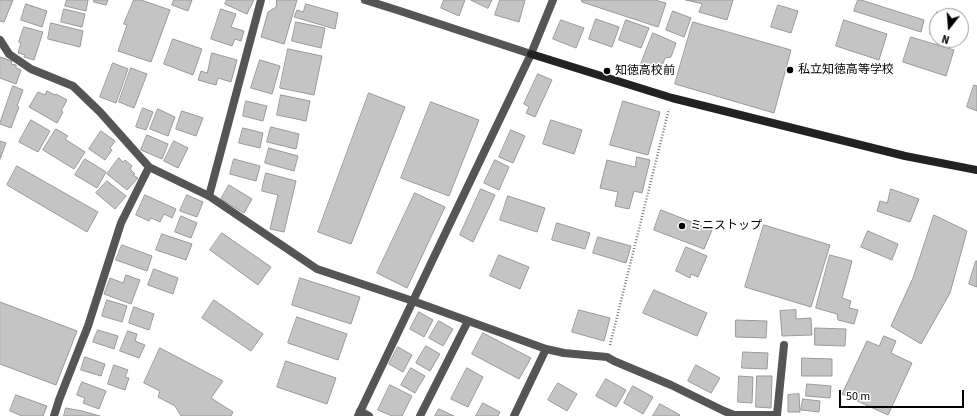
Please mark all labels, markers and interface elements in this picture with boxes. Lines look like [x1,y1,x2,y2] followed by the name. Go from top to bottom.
[929,8,969,48] north arrow
[940,31,951,47] text: N
[798,63,894,77] place label: 私立知徳高等学校
[615,64,675,78] place label: 知徳高校前
[785,65,795,75] marker: 私立知徳高等学校
[602,66,612,76] marker: 知徳高校前
[690,219,762,233] place label: ミニストップ
[677,221,687,231] marker: ミニストップ
[841,382,966,408] scale bar
[846,388,870,405] text: 50 m

